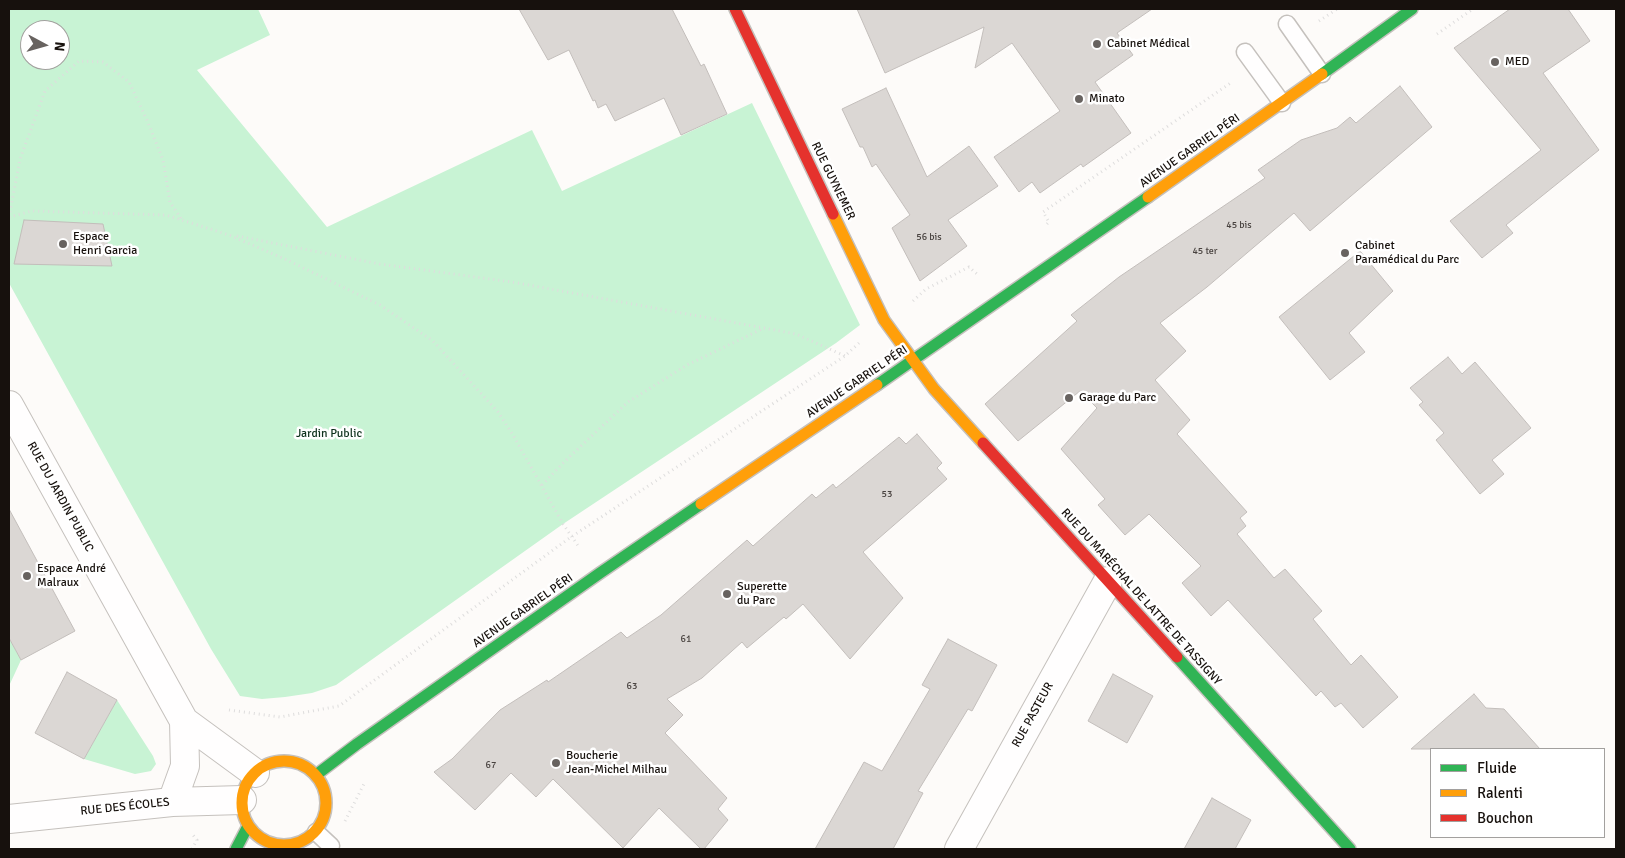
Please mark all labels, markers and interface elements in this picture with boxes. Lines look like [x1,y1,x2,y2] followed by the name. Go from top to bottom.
[20,20,70,70] north arrow
[1107,37,1190,51] place label: Cabinet Médical
[1091,38,1103,50] marker: Cabinet Médical
[50,41,68,52] text: N
[1505,55,1529,69] place label: MED
[1489,56,1501,68] marker: MED
[1089,92,1125,106] place label: Minato
[1073,93,1085,105] marker: Minato
[1137,111,1243,191] street label: AVENUE GABRIEL PÉRI
[808,140,858,222] street label: RUE GUYNEMER
[1226,219,1252,231] house number: 45 bis
[73,230,137,258] place label: Espace Henri Garcia
[916,231,942,243] house number: 56 bis
[57,238,69,250] marker: Espace Henri Garcia
[1355,239,1459,267] place label: Cabinet Paramédical du Parc
[1192,245,1218,257] house number: 45 ter
[1339,247,1351,259] marker: Cabinet Paramédical du Parc
[804,343,910,421] street label: AVENUE GABRIEL PÉRI
[1079,391,1156,405] place label: Garage du Parc
[1063,392,1075,404] marker: Garage du Parc
[296,427,362,441] park label: Jardin Public
[24,439,96,555] street label: RUE DU JARDIN PUBLIC
[882,488,892,500] house number: 53
[1058,506,1224,688] street label: RUE DU MARÉCHAL DE LATTRE DE TASSIGNY
[37,562,106,590] place label: Espace André Malraux
[21,570,33,582] marker: Espace André Malraux
[470,571,576,651] street label: AVENUE GABRIEL PÉRI
[737,580,787,608] place label: Superette du Parc
[721,588,733,600] marker: Superette du Parc
[681,633,691,645] house number: 61
[627,680,637,692] house number: 63
[1009,680,1057,750] street label: RUE PASTEUR
[1430,748,1605,838] legend
[566,749,667,777] place label: Boucherie Jean-Michel Milhau
[550,757,562,769] marker: Boucherie Jean-Michel Milhau
[486,759,496,771] house number: 67
[1477,759,1517,777] text: Fluide
[1477,784,1523,802] text: Ralenti
[80,795,170,819] street label: RUE DES ÉCOLES
[1477,809,1533,827] text: Bouchon

